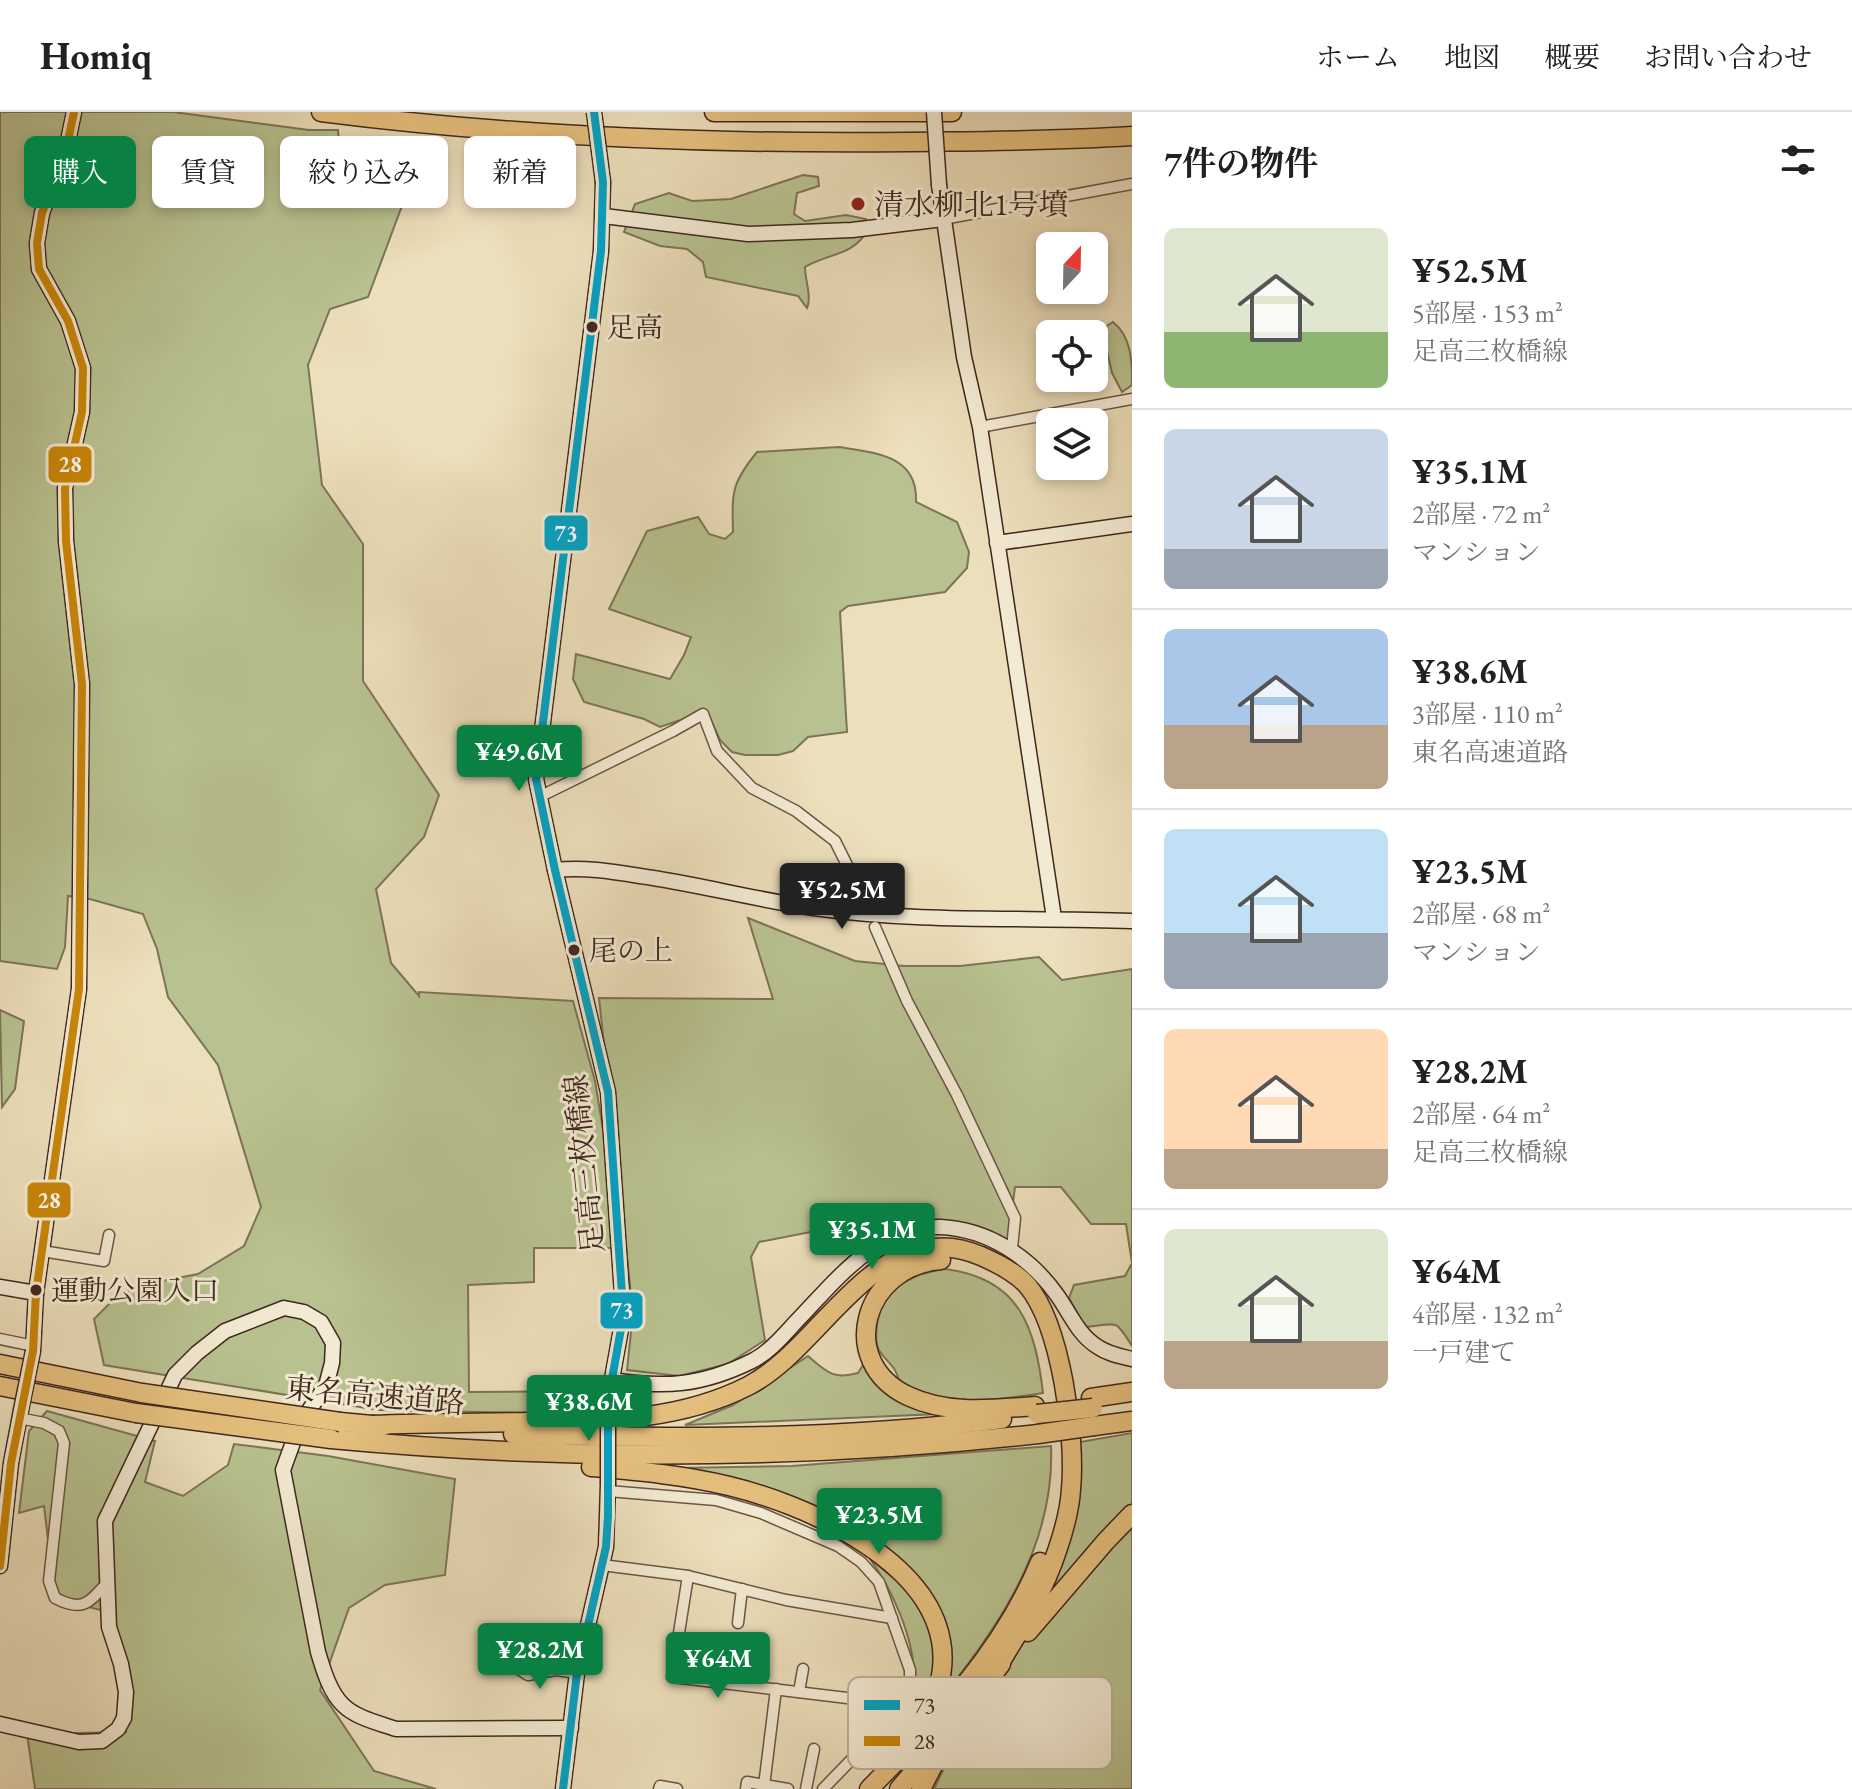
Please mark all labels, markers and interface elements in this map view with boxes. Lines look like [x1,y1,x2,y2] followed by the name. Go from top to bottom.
[40,31,152,80] text: Homiq
[1316,39,1400,75] text: ホーム
[1444,39,1500,75] text: 地図
[1544,39,1600,75] text: 概要
[1644,39,1812,75] text: お問い合わせ
[24,136,136,208] chip: 購入
[152,136,264,208] chip: 賃貸
[280,136,448,208] chip: 絞り込み
[464,136,576,208] chip: 新着
[1776,138,1820,182] icon: filters
[1164,141,1318,185] text: 7件の物件
[874,185,1068,224] place label: 清水柳北1号墳
[849,195,867,213] marker: 清水柳北1号墳
[1036,232,1108,304] north arrow
[1036,232,1108,480] map controls
[1412,248,1528,292] text: ¥52.5M
[1228,260,1324,356] icon: home
[1412,296,1563,330] text: 5部屋 · 153 m²
[607,309,663,345] place label: 足高
[584,319,600,335] marker: 足高
[1036,320,1108,392] button: locate
[1412,334,1568,368] text: 足高三枚橋線
[1036,408,1108,480] button: layers
[47,445,93,484] line badge: 28
[1412,449,1528,493] text: ¥35.1M
[58,450,82,479] text: 28
[1228,461,1324,557] icon: home
[1412,497,1550,531] text: 2部屋 · 72 m²
[543,514,589,552] line badge: 73
[554,519,578,548] text: 73
[1412,535,1541,569] text: マンション
[1412,649,1528,693] text: ¥38.6M
[1228,661,1324,757] icon: home
[1412,697,1563,731] text: 3部屋 · 110 m²
[454,725,584,793] pin: ¥49.6M
[475,734,563,768] text: ¥49.6M
[1412,735,1568,769] text: 東名高速道路
[1412,849,1528,893] text: ¥23.5M
[1228,861,1324,957] icon: home
[777,863,907,931] pin: ¥52.5M
[798,872,886,906] text: ¥52.5M
[1412,897,1550,931] text: 2部屋 · 68 m²
[589,932,673,968] place label: 尾の上
[1412,935,1541,969] text: マンション
[566,942,582,958] marker: 尾の上
[1412,1049,1528,1093] text: ¥28.2M
[1228,1061,1324,1157] icon: home
[555,1072,613,1256] street label: 足高三枚橋線
[1412,1097,1550,1131] text: 2部屋 · 64 m²
[1412,1135,1568,1169] text: 足高三枚橋線
[26,1181,72,1219] line badge: 28
[37,1186,61,1215] text: 28
[807,1203,937,1271] pin: ¥35.1M
[828,1212,916,1246] text: ¥35.1M
[1412,1249,1501,1293] text: ¥64M
[1228,1261,1324,1357] icon: home
[51,1272,219,1308] place label: 運動公園入口
[28,1282,44,1298] marker: 運動公園入口
[599,1291,644,1330] line badge: 73
[610,1296,634,1325] text: 73
[1412,1297,1563,1331] text: 4部屋 · 132 m²
[1412,1335,1516,1369] text: 一戸建て
[284,1368,466,1422] street label: 東名高速道路
[524,1375,654,1443] pin: ¥38.6M
[545,1384,633,1418] text: ¥38.6M
[814,1488,944,1556] pin: ¥23.5M
[835,1497,923,1531] text: ¥23.5M
[475,1623,605,1691] pin: ¥28.2M
[496,1632,584,1666] text: ¥28.2M
[671,1632,765,1700] pin: ¥64M
[684,1641,752,1675] text: ¥64M
[848,1677,1112,1769] legend
[914,1691,935,1720] text: 73
[914,1727,935,1756] text: 28

